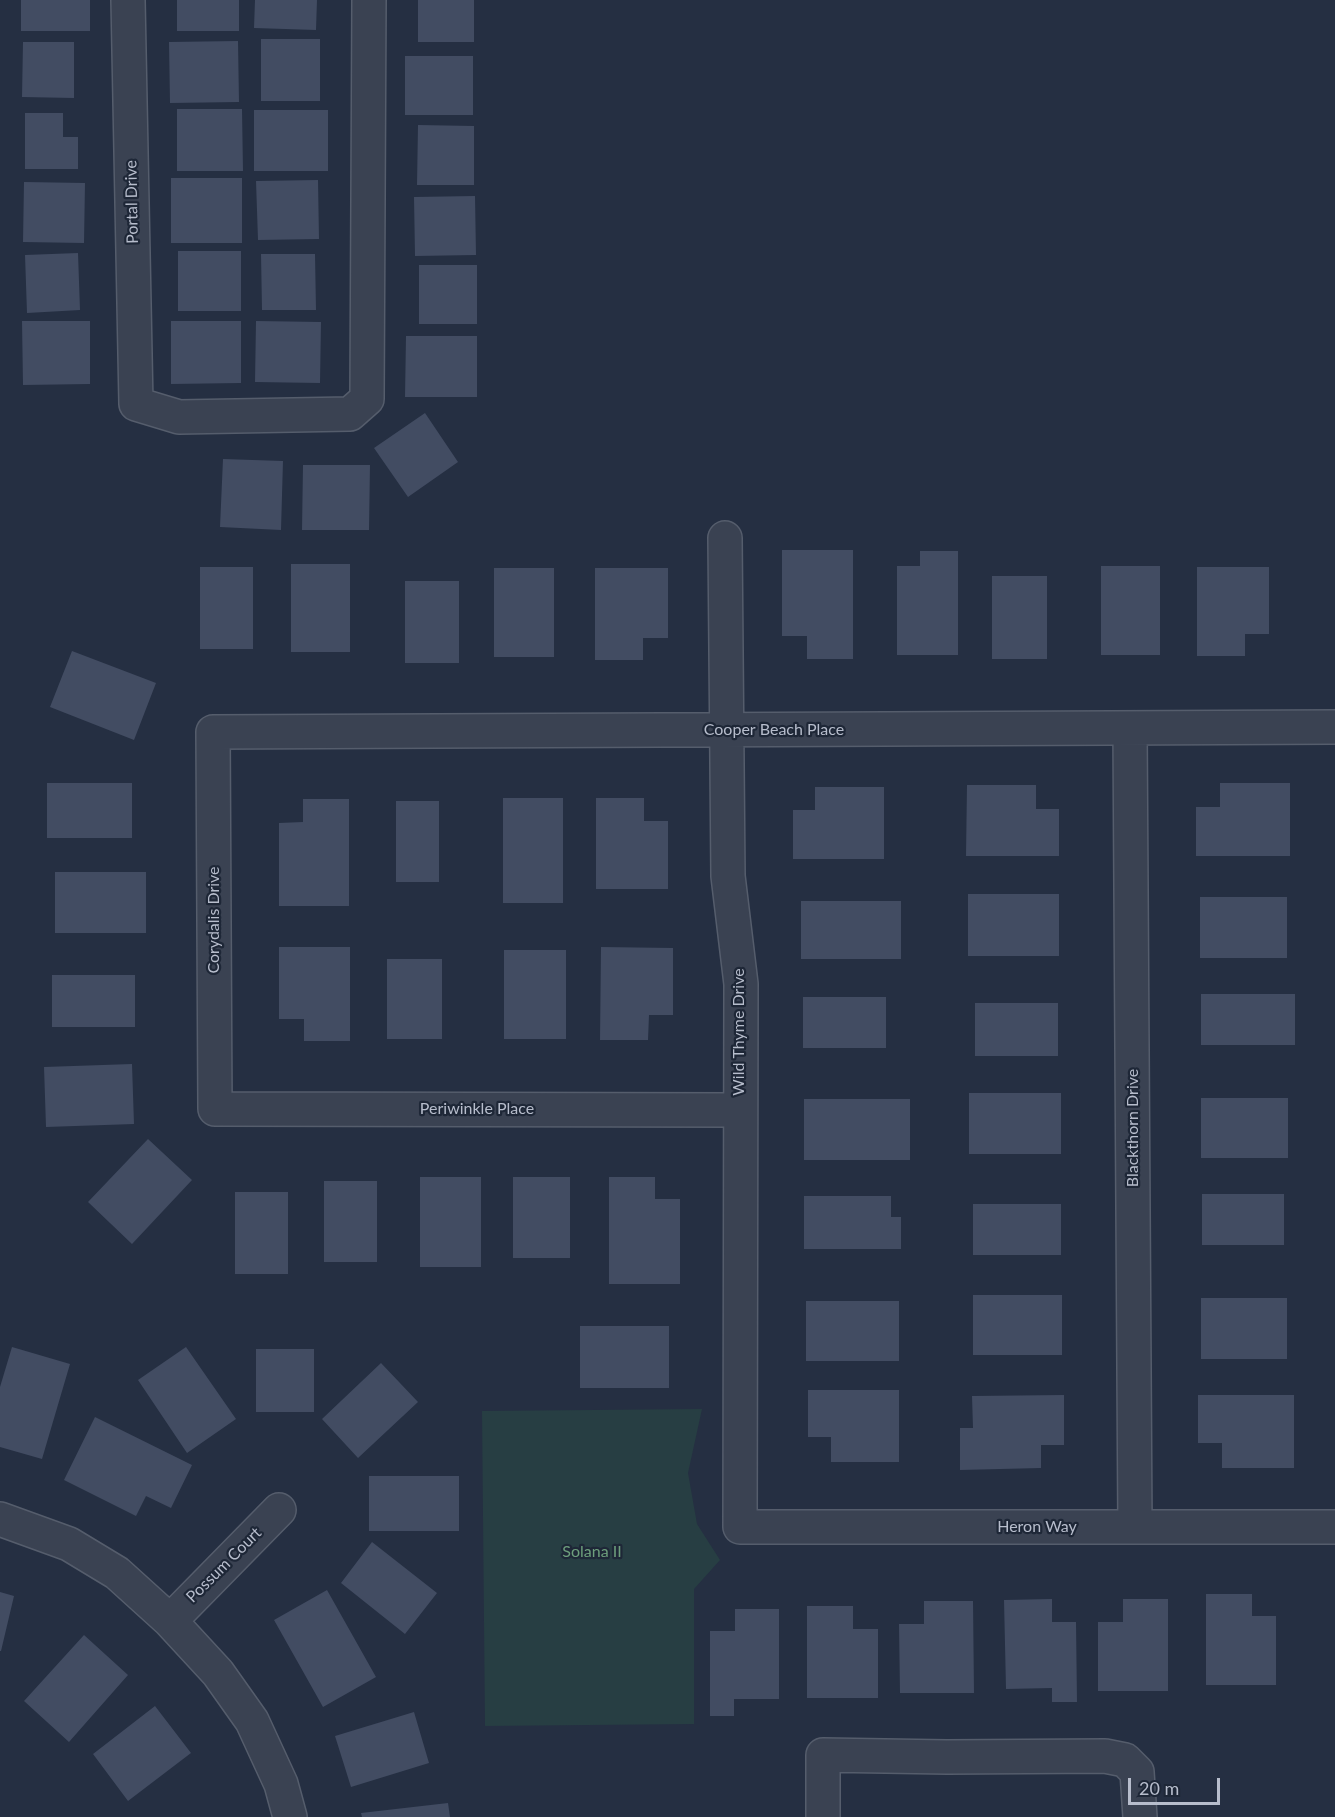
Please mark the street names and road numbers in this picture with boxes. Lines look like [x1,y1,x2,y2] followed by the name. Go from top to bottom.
[122,160,142,244] street label: Portal Drive
[704,720,844,740] street label: Cooper Beach Place
[204,866,224,974] street label: Corydalis Drive
[729,968,749,1096] street label: Wild Thyme Drive
[1123,1069,1143,1187] street label: Blackthorn Drive
[420,1099,534,1119] street label: Periwinkle Place
[997,1517,1077,1537] street label: Heron Way
[182,1523,266,1607] street label: Possum Court

